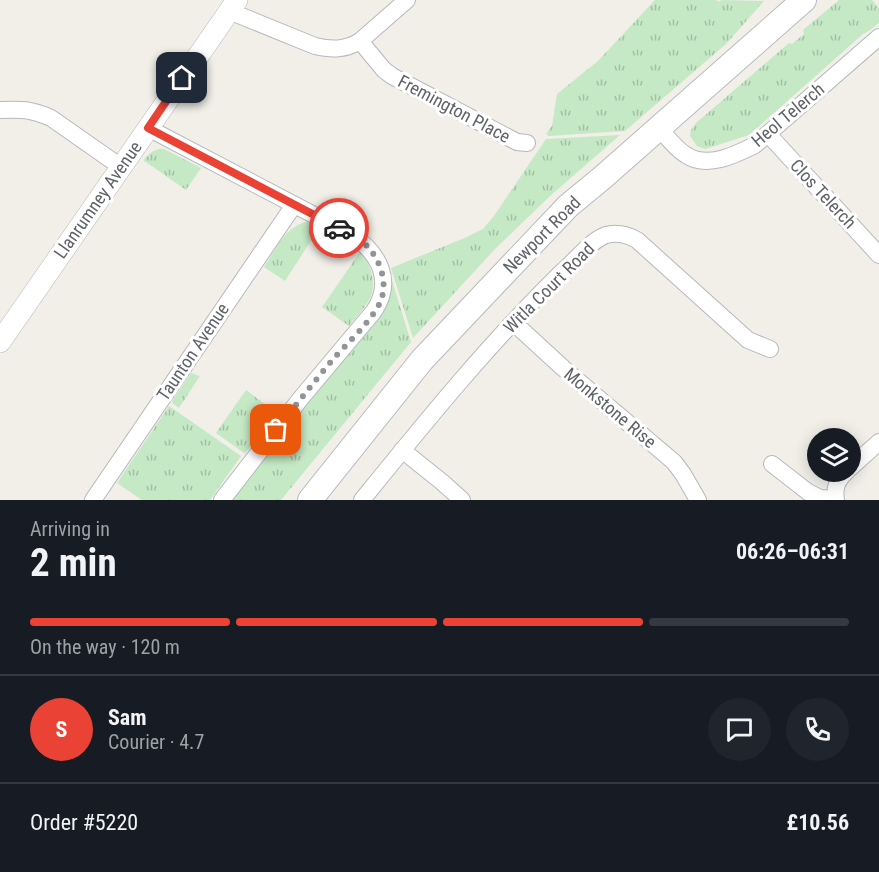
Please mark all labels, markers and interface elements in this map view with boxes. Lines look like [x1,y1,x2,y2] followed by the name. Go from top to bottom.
[156,52,207,103] pin
[165,61,198,94] icon: home
[395,70,514,147] street label: Fremington Place
[747,78,828,151] street label: Heol Telerch
[49,137,146,262] street label: Llanrumney Avenue
[786,155,861,233] street label: Clos Telerch
[499,192,585,278] street label: Newport Road
[309,198,369,258] courier
[323,212,356,245] icon: car
[499,238,598,337] street label: Witla Court Road
[152,299,233,405] street label: Taunton Avenue
[560,363,661,452] street label: Monkstone Rise
[250,404,301,455] pin
[259,413,292,446] icon: bag
[807,428,861,482] map controls
[807,428,861,482] button: layers
[30,517,110,541] text: Arriving in
[736,539,849,564] text: 06:26–06:31
[30,540,117,586] text: 2 min
[30,635,180,659] text: On the way · 120 m
[708,698,771,761] button: chat
[786,698,849,761] button: phone
[108,705,147,730] text: Sam
[56,717,67,742] text: S
[108,730,204,754] text: Courier · 4.7
[30,810,138,835] text: Order #5220
[787,810,849,835] text: £10.56

